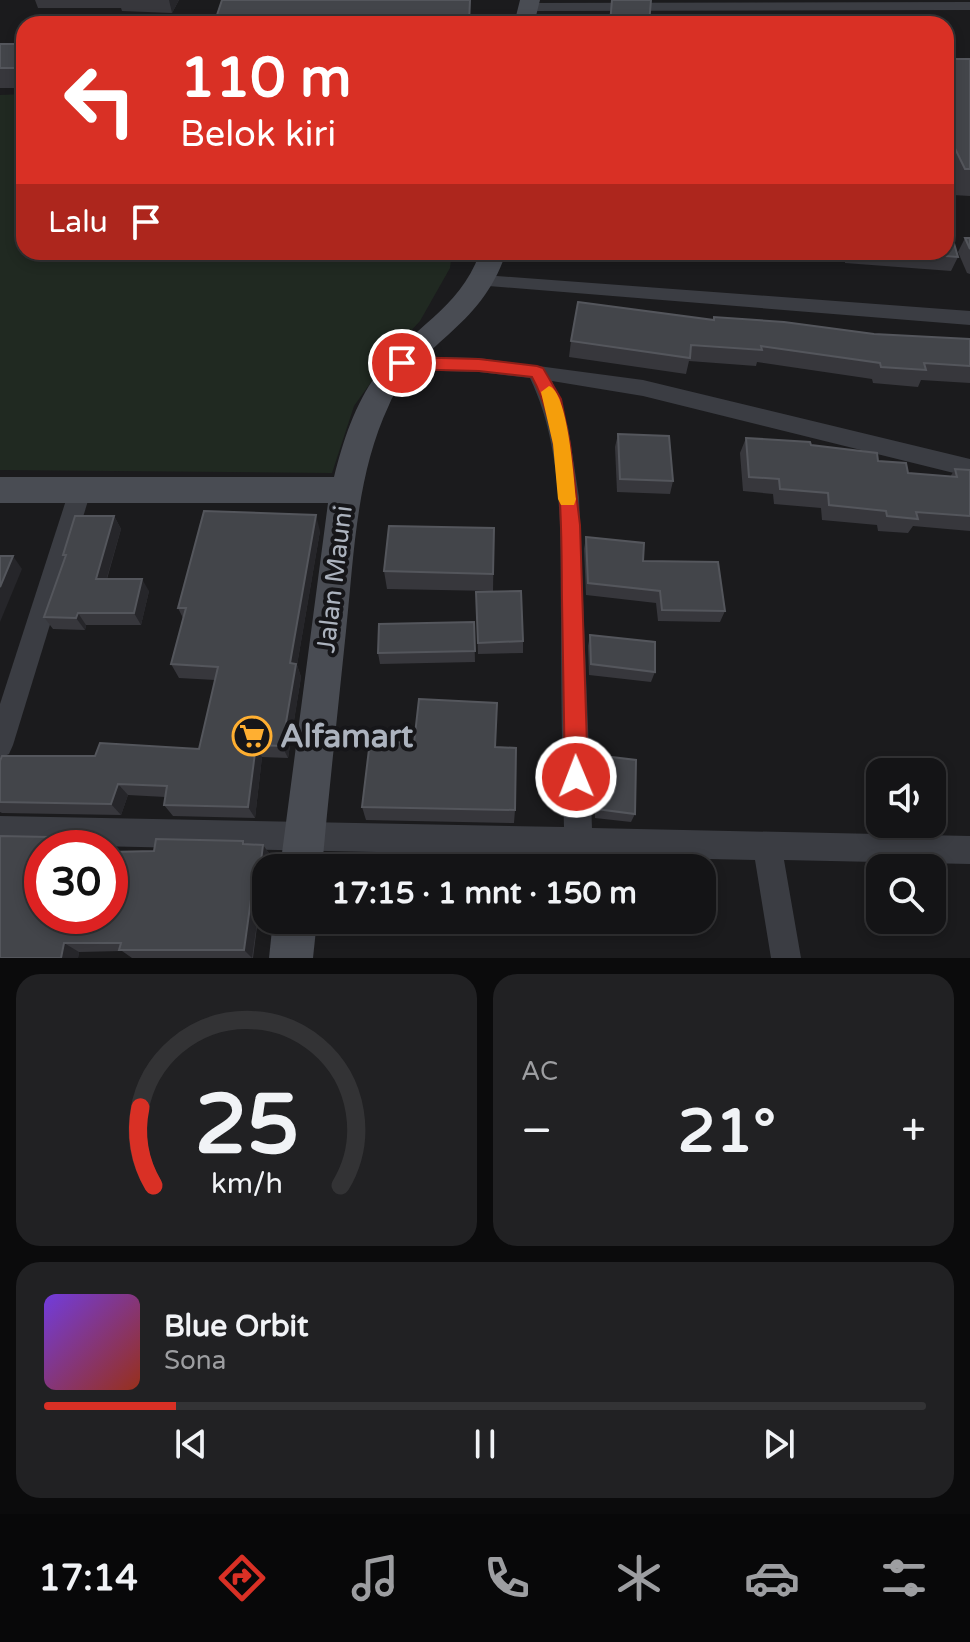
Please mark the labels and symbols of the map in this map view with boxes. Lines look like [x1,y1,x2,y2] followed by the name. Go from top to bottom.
[368,329,436,397] pin
[310,504,359,654] street label: Jalan Mauni
[231,715,273,757] supermarket icon: Alfamart
[280,718,414,756] place label: Alfamart
[534,735,618,819] position arrow
[24,830,128,934] speed limit sign: 30

